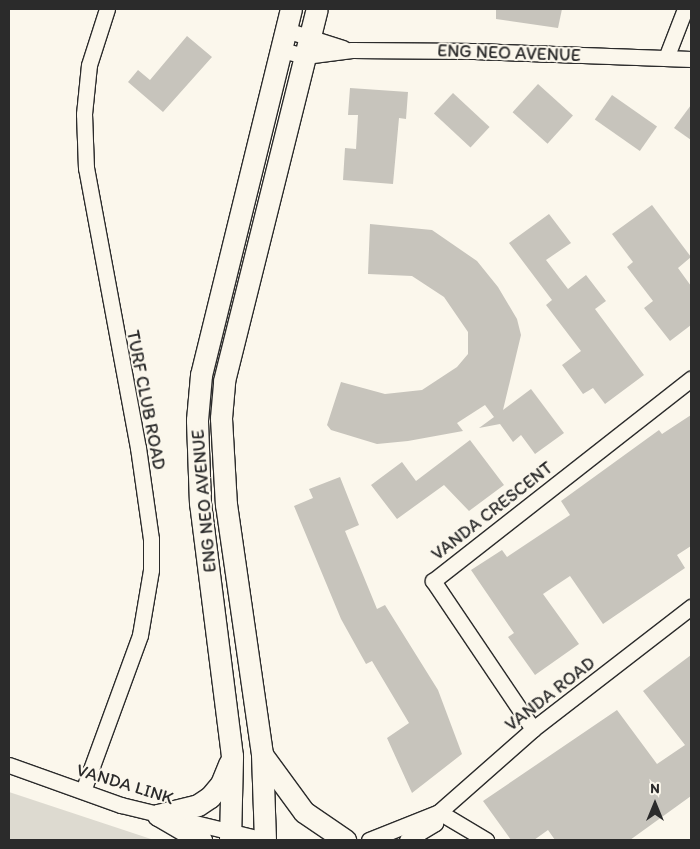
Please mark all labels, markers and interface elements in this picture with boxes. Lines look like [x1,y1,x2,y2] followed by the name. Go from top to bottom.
[437,40,581,66] street label: ENG NEO AVENUE
[122,328,170,472] street label: TURF CLUB ROAD
[187,429,221,573] street label: ENG NEO AVENUE
[427,457,557,565] street label: VANDA CRESCENT
[501,652,599,736] street label: VANDA ROAD
[74,759,176,809] street label: VANDA LINK
[630,779,680,829] north arrow
[650,780,660,797] text: N

